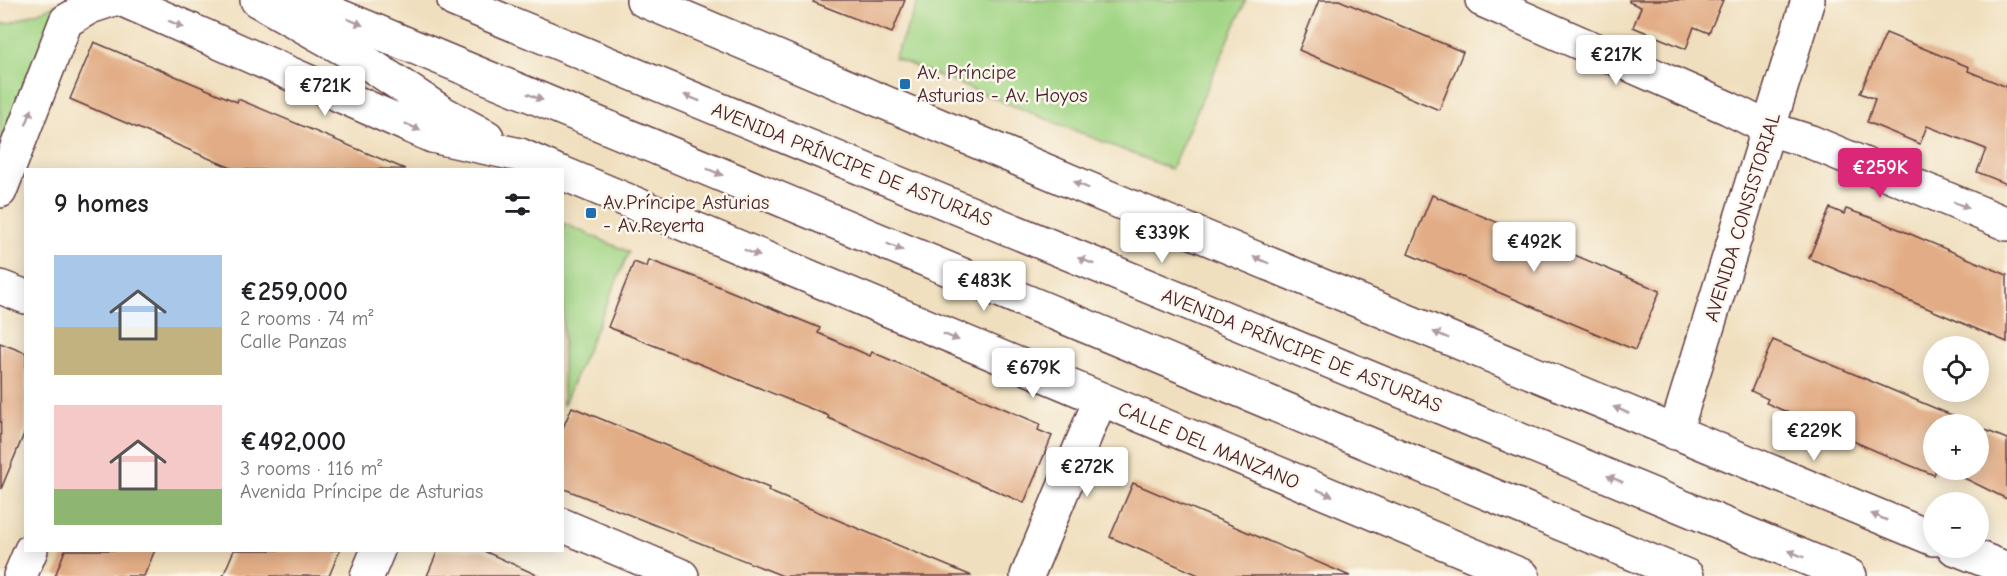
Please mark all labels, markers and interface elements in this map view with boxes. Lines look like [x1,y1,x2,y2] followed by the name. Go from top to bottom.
[346,17,364,27] one-way arrow
[168,19,185,28] one-way arrow
[1574,35,1658,86] pin: €217K
[1590,43,1642,66] text: €217K
[917,61,1087,107] place label: Av. Príncipe Asturias - Av. Hoyos
[283,66,367,117] pin: €721K
[299,74,351,97] text: €721K
[898,77,912,91] marker: Av. Príncipe Asturias - Av. Hoyos
[526,92,544,102] one-way arrow
[683,93,701,102] one-way arrow
[708,98,995,231] street label: AVENIDA PRÍNCIPE DE ASTURIAS
[25,108,34,126] one-way arrow
[1700,110,1785,324] street label: AVENIDA CONSISTORIAL
[404,122,422,132] one-way arrow
[1838,148,1922,199] pin: €259K
[1852,156,1908,179] text: €259K
[706,167,724,177] one-way arrow
[1072,180,1090,189] one-way arrow
[501,188,534,221] icon: filters
[54,189,149,219] text: 9 homes
[603,191,769,237] place label: Av.Príncipe Asturias - Av.Reyerta
[1952,201,1970,210] one-way arrow
[584,206,598,220] marker: Av.Príncipe Asturias - Av.Reyerta
[1120,213,1204,264] pin: €339K
[1134,221,1190,244] text: €339K
[1492,222,1576,273] pin: €492K
[1507,230,1561,253] text: €492K
[886,243,904,252] one-way arrow
[743,249,761,258] one-way arrow
[1252,255,1270,264] one-way arrow
[1076,256,1094,266] one-way arrow
[942,261,1026,312] pin: €483K
[957,269,1011,292] text: €483K
[240,277,348,307] text: €259,000
[102,279,174,351] icon: home
[1158,284,1445,417] street label: AVENIDA PRÍNCIPE DE ASTURIAS
[240,307,373,330] text: 2 rooms · 74 m²
[240,330,347,353] text: Calle Panzas
[1432,330,1450,339] one-way arrow
[942,333,960,342] one-way arrow
[1923,336,1989,558] map controls
[1923,336,1989,402] button: locate
[991,348,1075,399] pin: €679K
[1006,356,1060,379] text: €679K
[1115,397,1303,494] street label: CALLE DEL MANZANO
[1612,405,1630,414] one-way arrow
[1772,411,1856,462] pin: €229K
[1923,414,1989,480] button: +
[1786,419,1842,442] text: €229K
[240,427,346,457] text: €492,000
[102,429,174,501] icon: home
[1045,447,1129,498] pin: €272K
[1060,455,1114,478] text: €272K
[240,457,382,480] text: 3 rooms · 116 m²
[1606,474,1624,484] one-way arrow
[240,480,483,503] text: Avenida Príncipe de Asturias
[1316,488,1334,498] one-way arrow
[1923,492,1989,558] button: −
[1870,512,1888,522] one-way arrow
[1786,549,1804,559] one-way arrow

